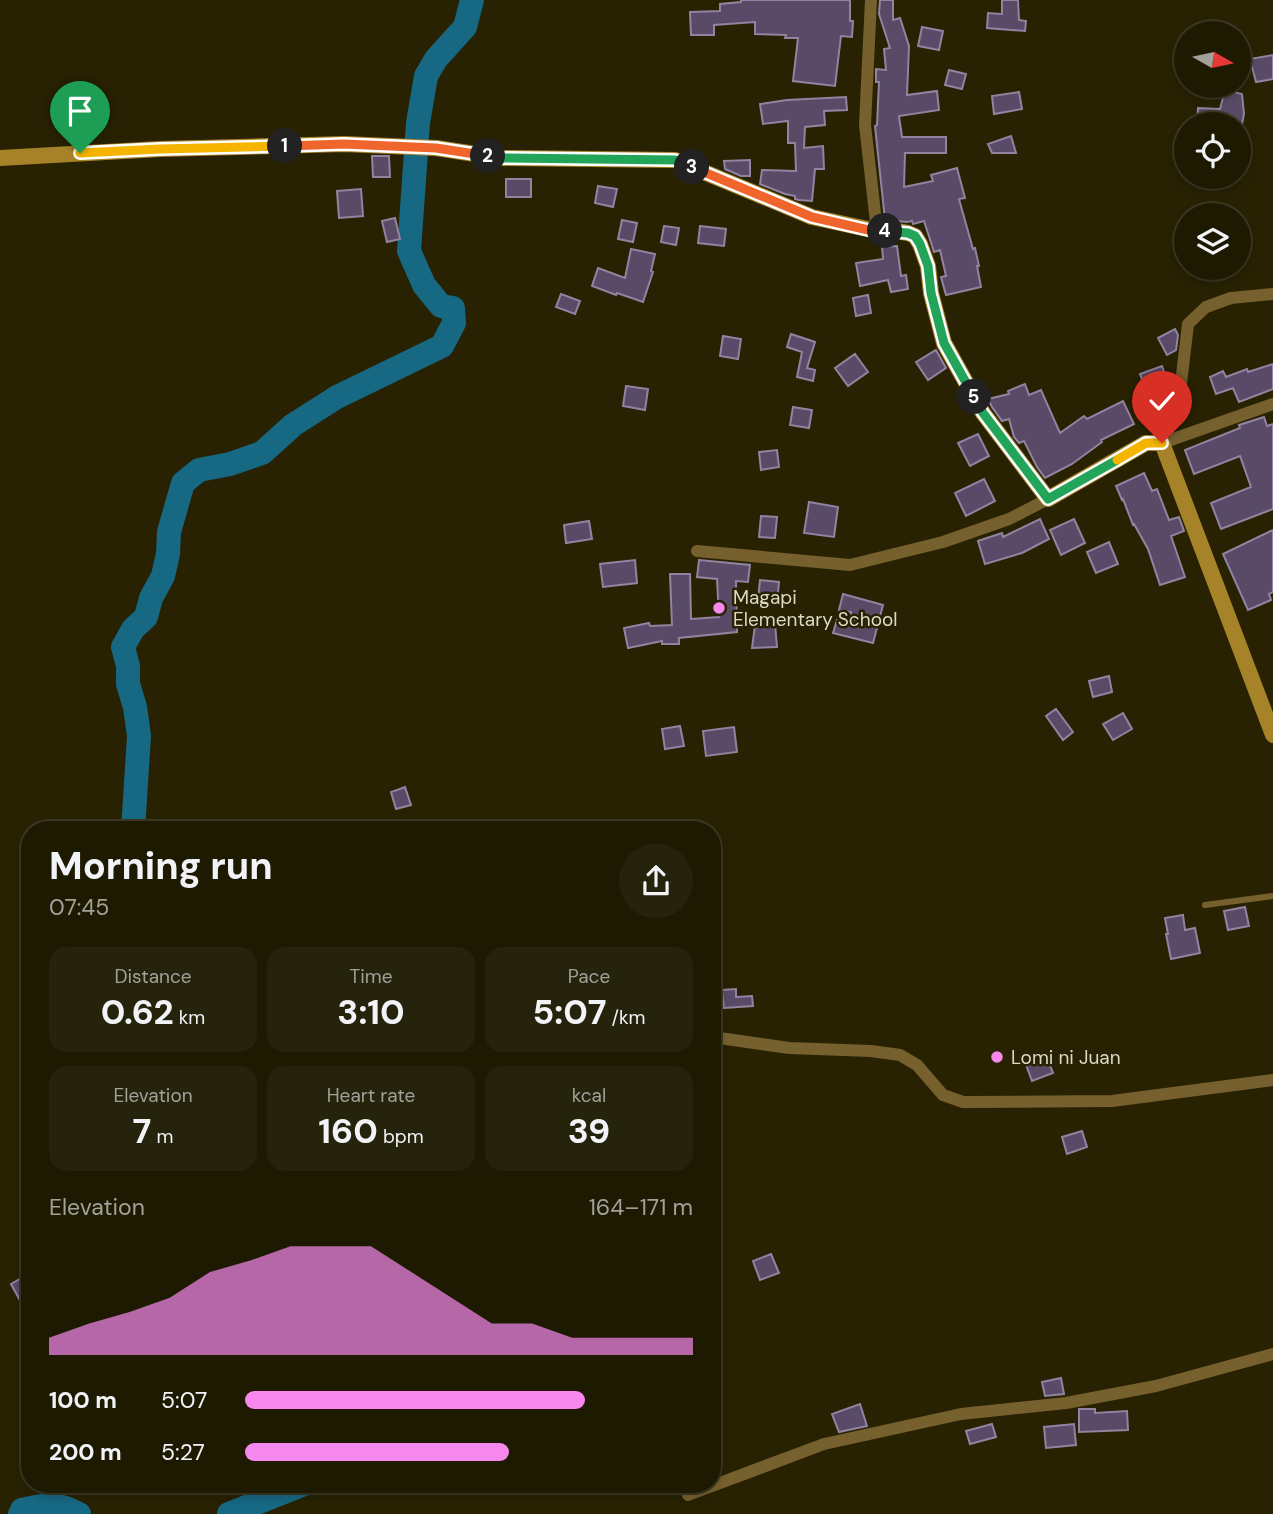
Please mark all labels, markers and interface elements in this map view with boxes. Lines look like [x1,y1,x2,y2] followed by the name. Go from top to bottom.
[1174,21,1251,98] north arrow
[1174,21,1251,280] map controls
[50,81,110,153] pin
[61,92,99,130] icon: arrive
[1174,112,1251,189] button: locate
[268,128,302,164] pin: 1
[281,133,288,158] text: 1
[470,138,505,174] pin: 2
[482,143,493,168] text: 2
[674,150,710,184] pin: 3
[686,154,697,179] text: 3
[1174,203,1251,280] button: layers
[868,214,903,248] pin: 4
[878,218,891,243] text: 4
[1132,371,1192,443] pin
[956,380,992,414] pin: 5
[1143,382,1181,420] icon: check
[968,384,979,409] text: 5
[733,585,897,632] place label: Magapi Elementary School
[711,600,727,616] marker: Magapi Elementary School
[49,841,273,891] text: Morning run
[619,844,693,918] button: share
[49,892,109,922] text: 07:45
[114,964,192,989] text: Distance
[350,964,392,989] text: Time
[568,964,610,989] text: Pace
[101,989,174,1035] text: 0.62
[337,989,405,1035] text: 3:10
[533,989,606,1035] text: 5:07
[174,1005,205,1030] text: km
[606,1005,645,1030] text: /km
[1011,1045,1121,1070] place label: Lomi ni Juan
[989,1049,1005,1065] marker: Lomi ni Juan
[113,1083,193,1108] text: Elevation
[327,1083,415,1108] text: Heart rate
[572,1083,606,1108] text: kcal
[133,1108,151,1154] text: 7
[318,1108,378,1154] text: 160
[568,1108,610,1154] text: 39
[151,1124,173,1149] text: m
[378,1124,424,1149] text: bpm
[49,1192,145,1222] text: Elevation
[589,1192,693,1222] text: 164–171 m
[49,1385,117,1415] text: 100 m
[161,1385,207,1415] text: 5:07
[49,1437,122,1467] text: 200 m
[161,1437,205,1467] text: 5:27

